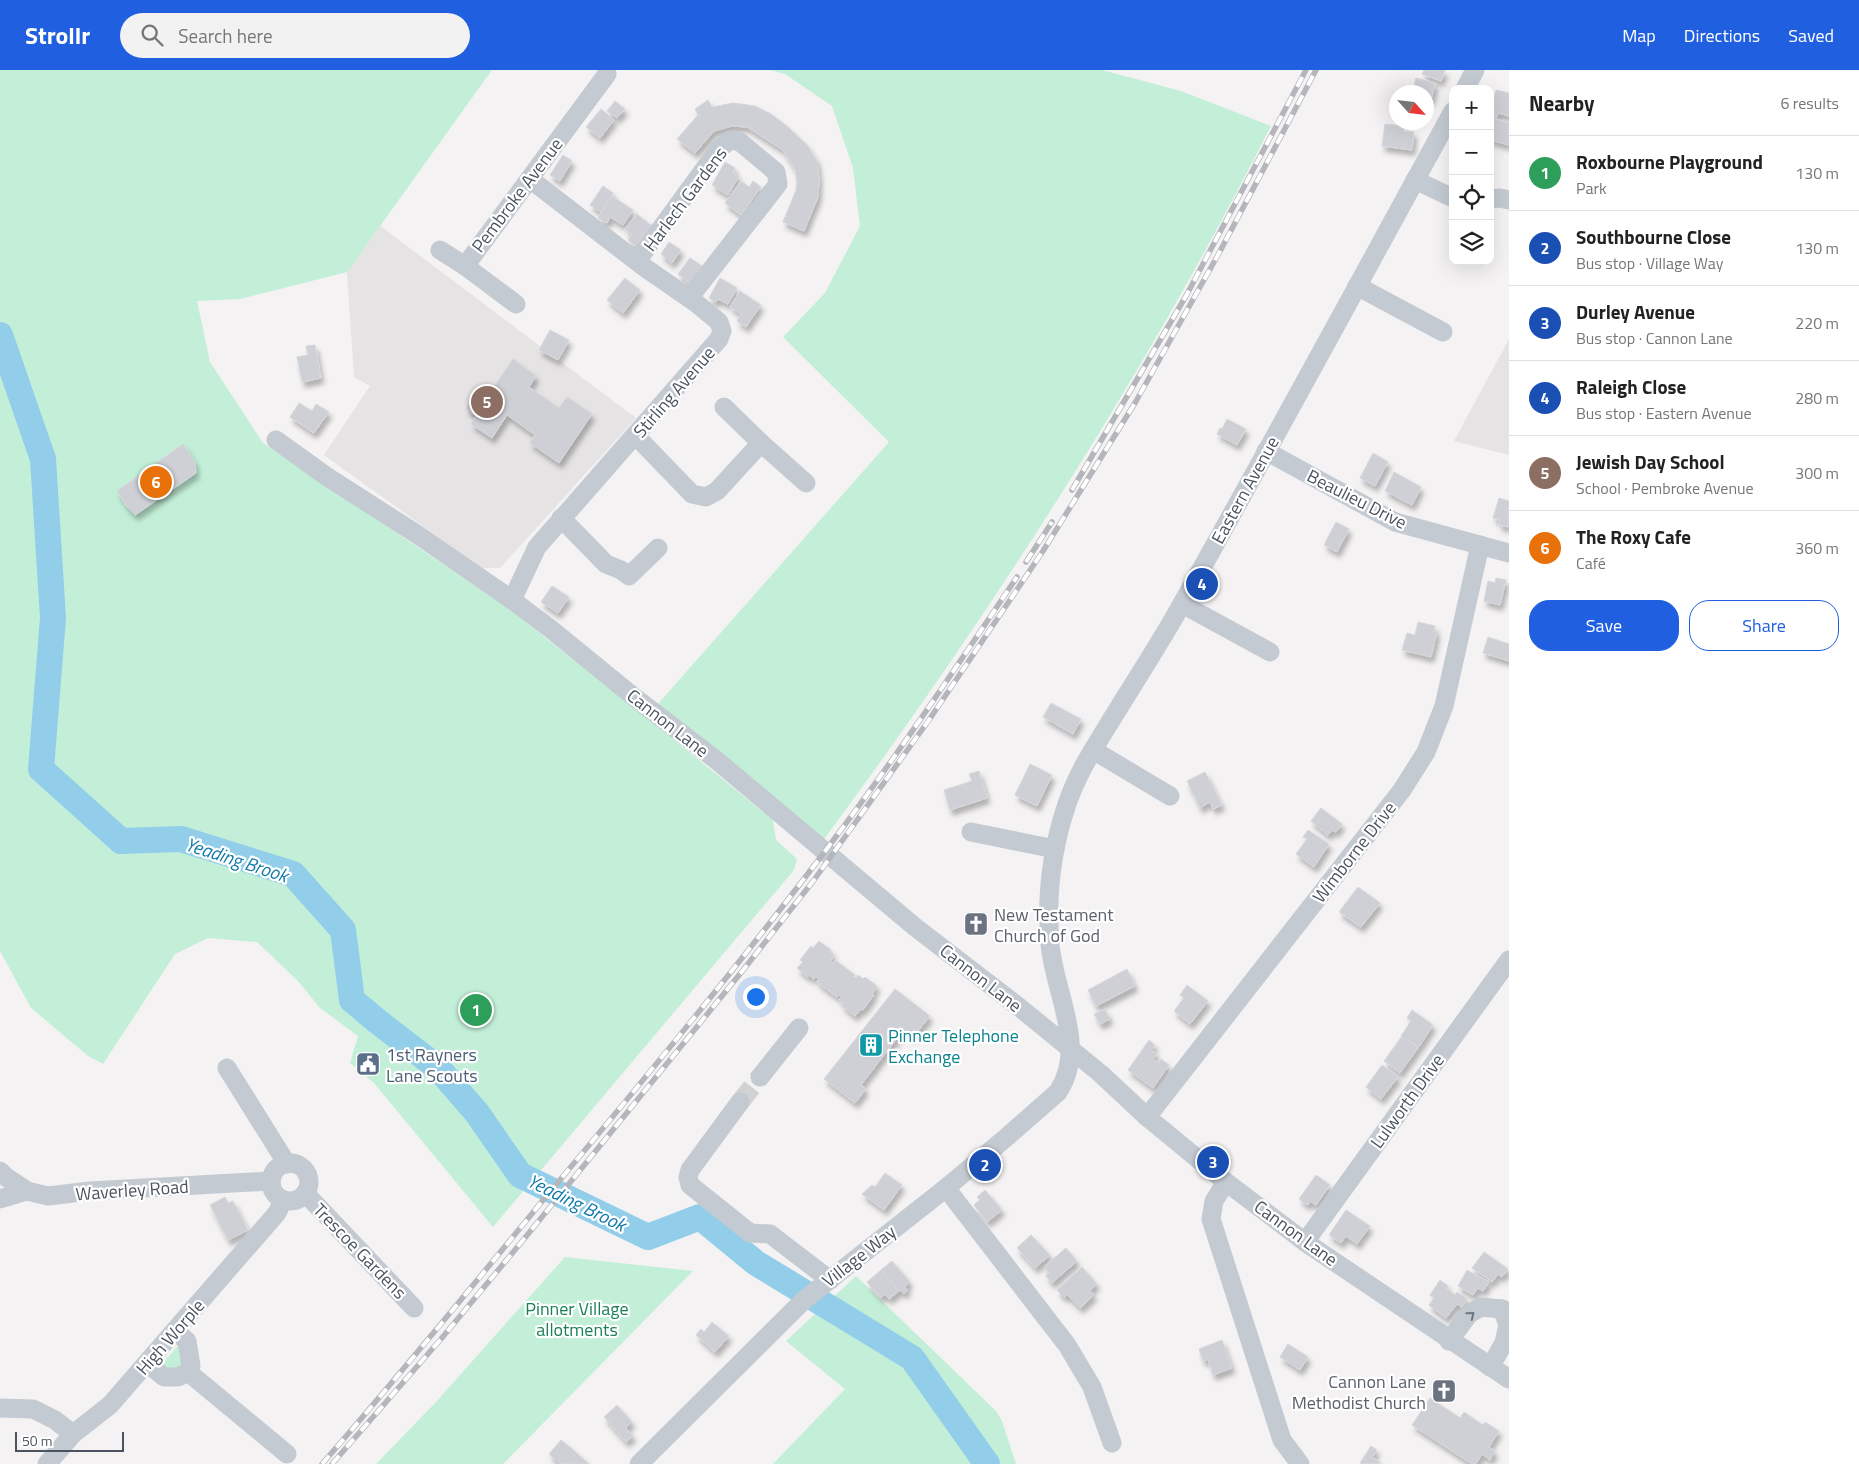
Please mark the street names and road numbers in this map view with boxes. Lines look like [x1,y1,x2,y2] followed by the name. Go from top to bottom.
[465,132,569,258] street label: Pembroke Avenue
[637,141,733,257] street label: Harlech Gardens
[627,340,721,444] street label: Stirling Avenue
[1204,431,1286,549] street label: Eastern Avenue
[1302,462,1412,536] street label: Beaulieu Drive
[621,682,715,764] street label: Cannon Lane
[1306,796,1402,908] street label: Wimborne Drive
[934,937,1028,1019] street label: Cannon Lane
[1363,1048,1451,1154] street label: Lulworth Drive
[75,1173,189,1207] street label: Waverley Road
[1249,1193,1343,1273] street label: Cannon Lane
[307,1197,413,1305] street label: Trescoe Gardens
[816,1218,902,1294] street label: Village Way
[129,1293,211,1381] street label: High Worple

